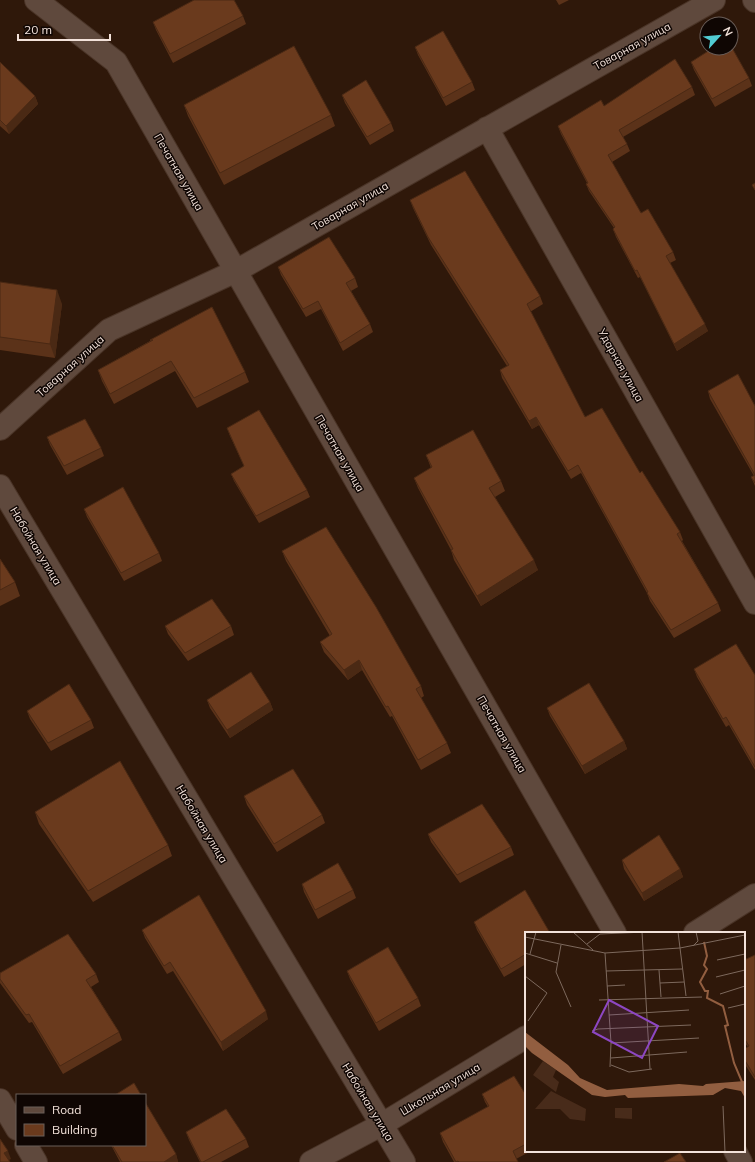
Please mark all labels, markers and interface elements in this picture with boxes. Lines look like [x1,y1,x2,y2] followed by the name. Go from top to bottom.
[18,16,110,42] scale bar
[699,16,739,56] north arrow
[591,19,673,73] street label: Товарная улица
[24,22,52,37] text: 20 m
[720,25,736,38] text: N
[151,131,207,213] street label: Печатная улица
[309,178,391,234] street label: Товарная улица
[595,325,647,404] street label: Ударная улица
[33,332,107,400] street label: Товарная улица
[312,412,368,494] street label: Печатная улица
[7,504,65,588] street label: Набойная улица
[474,693,530,775] street label: Печатная улица
[173,782,231,866] street label: Набойная улица
[525,932,745,1152] inset map
[339,1060,397,1144] street label: Набойная улица
[397,1060,483,1118] street label: Школьная улица
[16,1094,146,1146] legend
[52,1102,81,1117] text: Road
[52,1122,97,1137] text: Building

